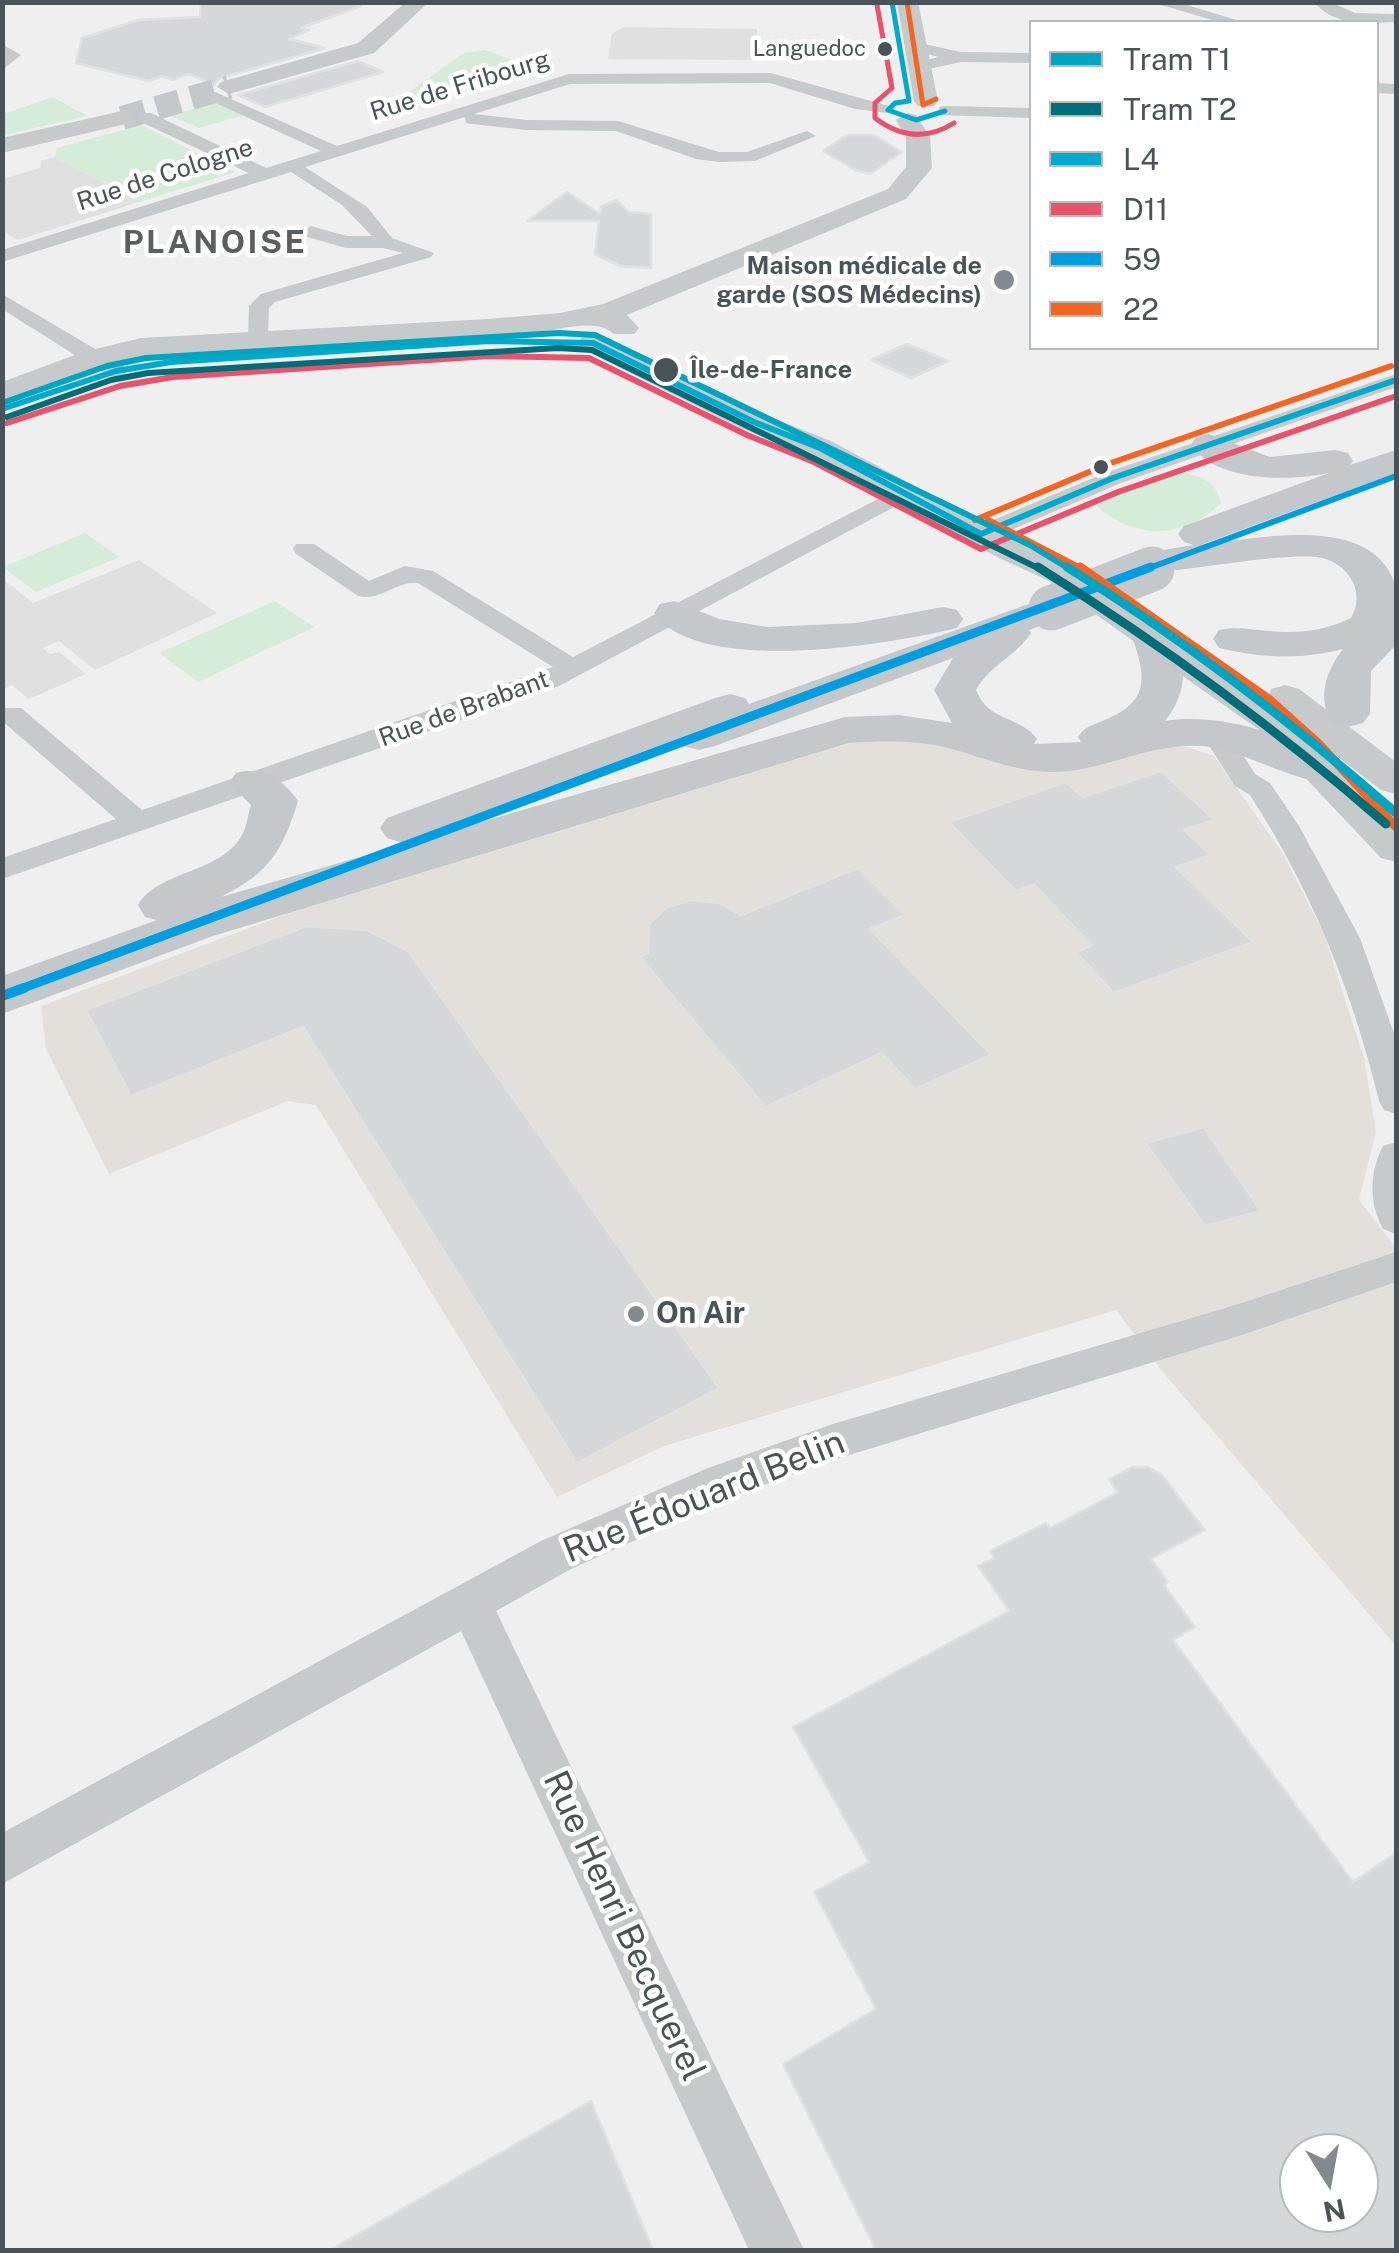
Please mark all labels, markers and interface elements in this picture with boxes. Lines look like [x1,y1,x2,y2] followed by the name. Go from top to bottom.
[1029,20,1379,350] legend
[753,36,866,62] place label: Languedoc
[875,39,895,59] marker: Languedoc
[1123,41,1231,77] text: Tram T1
[367,44,553,128] street label: Rue de Fribourg
[1123,91,1237,127] text: Tram T2
[73,132,257,218] street label: Rue de Cologne
[1123,141,1159,177] text: L4
[1123,191,1168,227] text: D11
[123,224,307,262] district label: PLANOISE
[1123,241,1161,277] text: 59
[717,251,982,310] place label: Maison médicale de garde (SOS Médecins)
[991,267,1017,293] marker: Maison médicale de garde (SOS Médecins)
[1123,291,1159,327] text: 22
[651,355,681,385] marker: Île-de-France
[690,355,852,385] place label: Île-de-France
[1091,457,1111,477] unlabelled marker
[375,664,553,754] street label: Rue de Brabant
[656,1296,745,1332] place label: On Air
[625,1303,647,1325] marker: On Air
[557,1421,851,1573] street label: Rue Édouard Belin
[534,1765,714,2087] street label: Rue Henri Becquerel
[1279,2133,1379,2233] north arrow
[1321,2193,1348,2229] text: N

